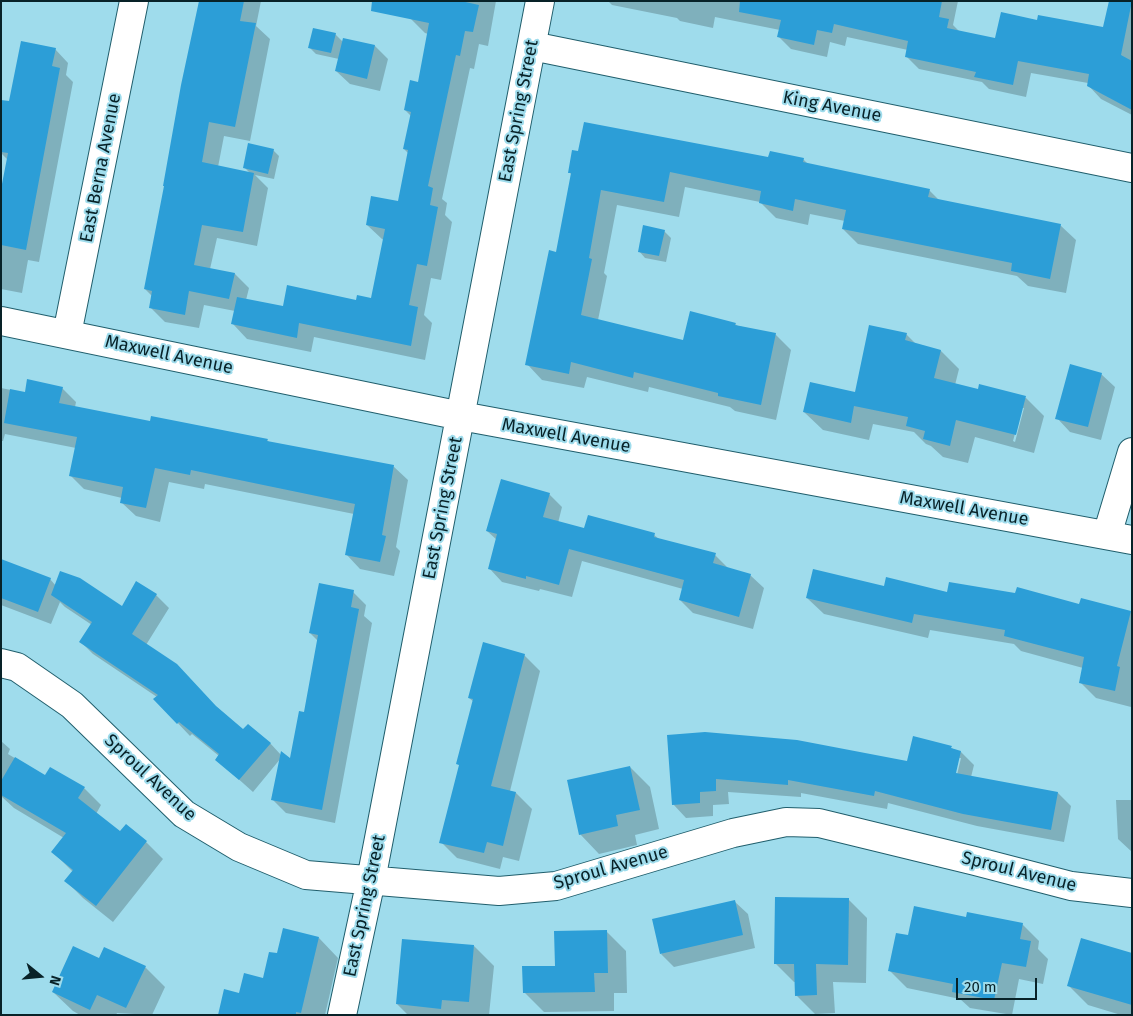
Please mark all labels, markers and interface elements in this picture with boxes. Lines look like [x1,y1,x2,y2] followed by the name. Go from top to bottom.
[495,38,543,184] street label: East Spring Street
[781,87,883,127] street label: King Avenue
[76,92,126,244] street label: East Berna Avenue
[103,331,235,379] street label: Maxwell Avenue
[500,414,632,458] street label: Maxwell Avenue
[419,435,467,581] street label: East Spring Street
[898,487,1030,531] street label: Maxwell Avenue
[100,730,200,826] street label: Sproul Avenue
[339,833,391,979] street label: East Spring Street
[551,841,671,895] street label: Sproul Avenue
[959,847,1079,897] street label: Sproul Avenue
[15,951,65,1001] north arrow
[958,968,1039,1000] scale bar
[45,974,64,987] text: N
[964,978,997,996] text: 20 m

